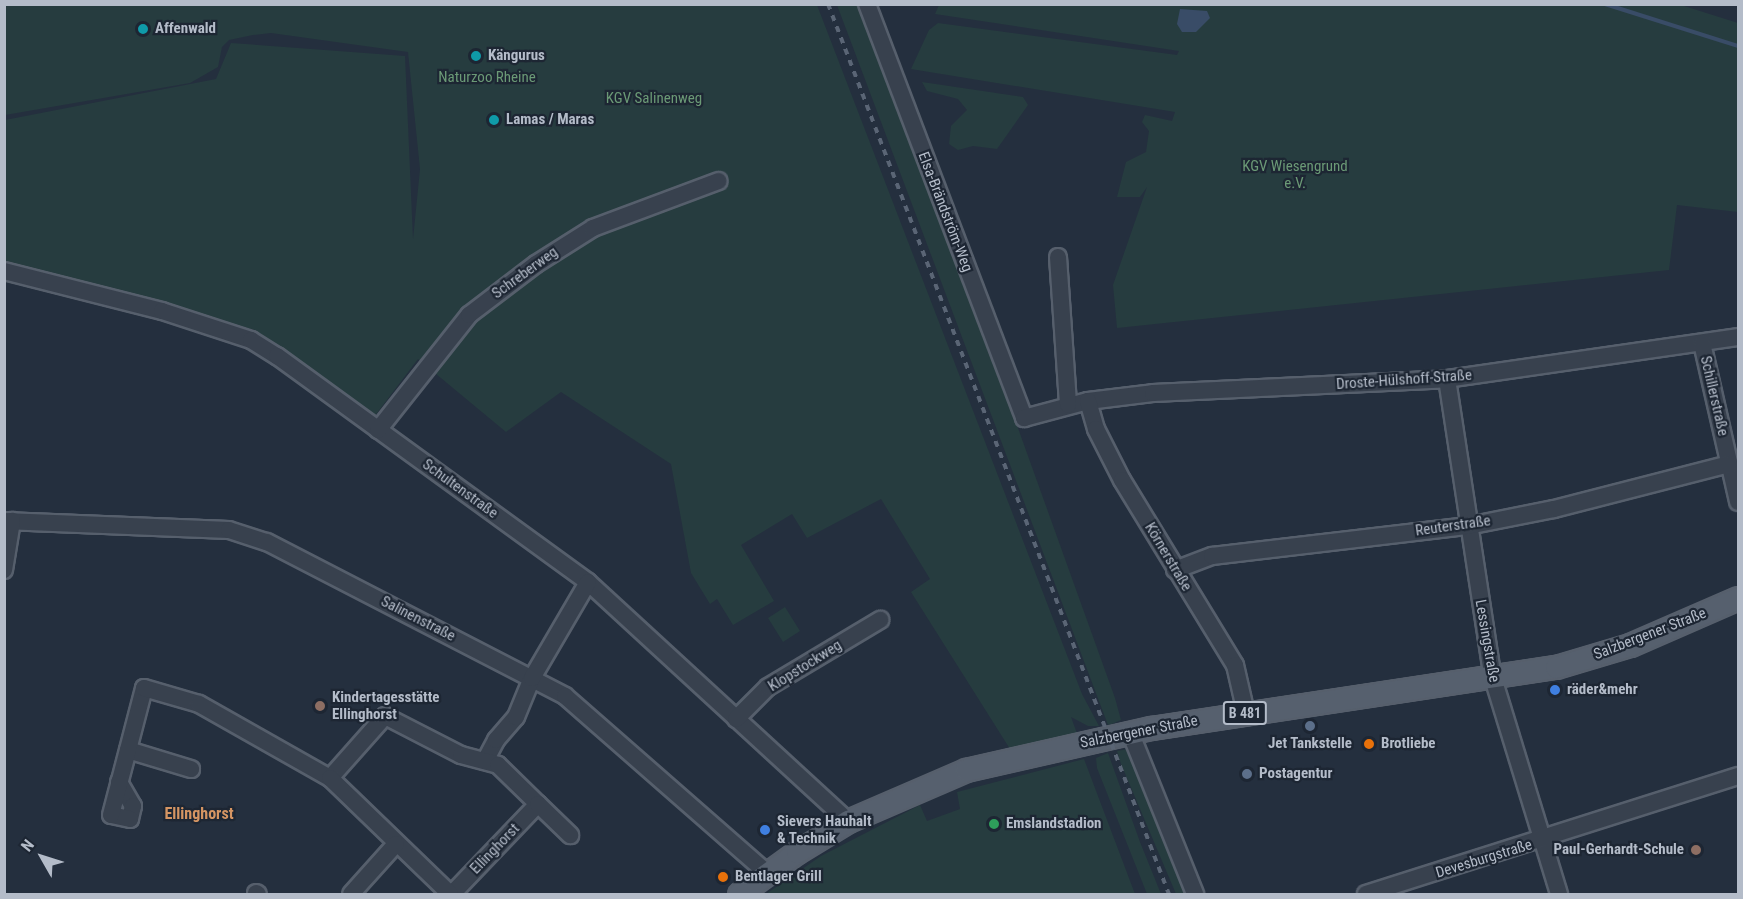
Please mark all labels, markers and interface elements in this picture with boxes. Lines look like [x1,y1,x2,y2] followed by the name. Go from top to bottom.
[155,20,216,38] place label: Affenwald
[136,22,150,36] marker: Affenwald
[488,47,545,65] place label: Kängurus
[469,49,483,63] marker: Kängurus
[438,69,536,87] park label: Naturzoo Rheine
[606,90,702,108] park label: KGV Salinenweg
[506,111,594,129] place label: Lamas / Maras
[487,113,501,127] marker: Lamas / Maras
[914,150,976,274] street label: Elsa-Brändström-Weg
[1242,157,1348,192] park label: KGV Wiesengrund e.V.
[489,243,561,303] street label: Schreberweg
[1696,354,1732,438] street label: Schillerstraße
[1336,366,1472,394] street label: Droste-Hülshoff-Straße
[419,456,501,522] street label: Schultenstraße
[1414,512,1492,540] street label: Reuterstraße
[1141,520,1195,594] street label: Körnerstraße
[378,593,458,645] street label: Salinenstraße
[1471,598,1503,684] street label: Lessingstraße
[1591,604,1709,664] street label: Salzbergener Straße
[765,636,845,696] street label: Klopstockweg
[1567,681,1638,699] place label: räder&mehr
[1548,683,1562,697] marker: räder&mehr
[332,688,439,723] place label: Kindertagesstätte Ellinghorst
[313,699,327,713] marker: Kindertagesstätte Ellinghorst
[1222,702,1268,724] road number: B 481
[1079,712,1199,752] street label: Salzbergener Straße
[1303,719,1317,733] marker: Jet Tankstelle
[1268,735,1352,753] place label: Jet Tankstelle
[1381,735,1436,753] place label: Brotliebe
[1362,737,1376,751] marker: Brotliebe
[1259,765,1332,783] place label: Postagentur
[1240,767,1254,781] marker: Postagentur
[164,804,234,824] district label: Ellinghorst
[777,812,871,847] place label: Sievers Hauhalt & Technik
[1006,815,1102,833] place label: Emslandstadion
[987,817,1001,831] marker: Emslandstadion
[467,820,523,878] street label: Ellinghorst
[758,823,772,837] marker: Sievers Hauhalt & Technik
[12,827,72,887] north arrow
[17,836,38,855] text: N
[1434,836,1534,882] street label: Devesburgstraße
[1554,841,1684,859] place label: Paul-Gerhardt-Schule
[1689,843,1703,857] marker: Paul-Gerhardt-Schule
[735,868,822,886] place label: Bentlager Grill
[716,870,730,884] marker: Bentlager Grill

